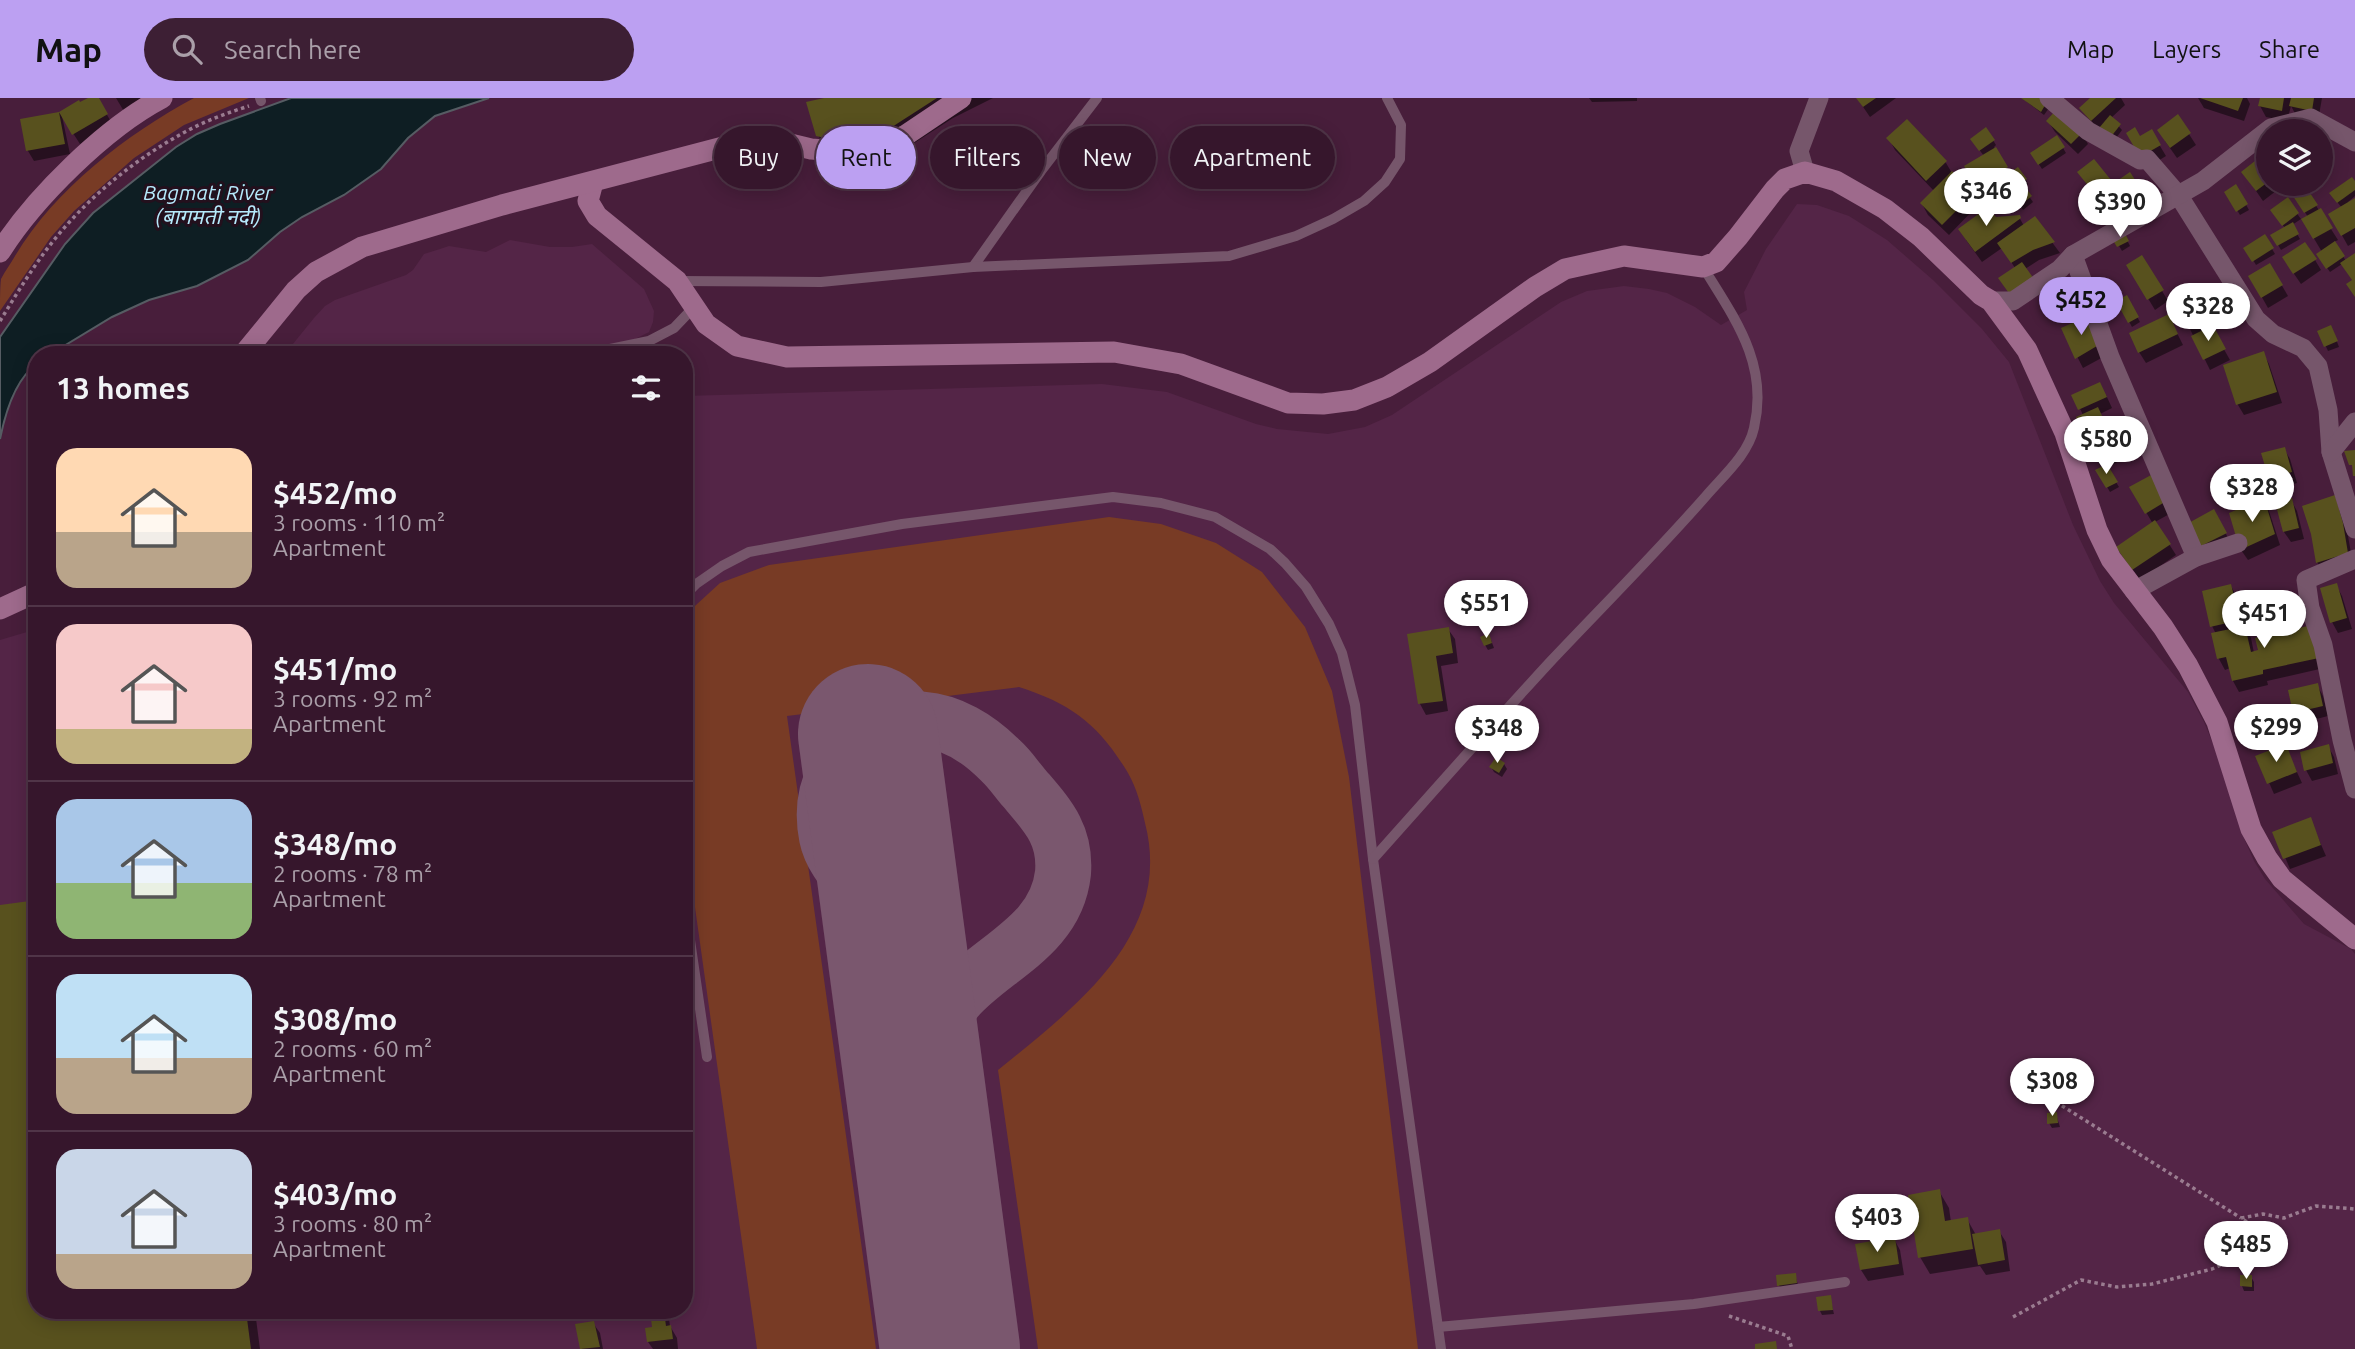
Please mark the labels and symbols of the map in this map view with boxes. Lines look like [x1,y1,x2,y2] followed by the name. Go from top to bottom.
[1945,169,2027,228] pin: $346
[143,180,274,228] water label: Bagmati River (बागमती नदी)
[2079,180,2161,239] pin: $390
[2040,278,2122,337] pin: $452
[2167,284,2249,343] pin: $328
[2065,416,2147,476] pin: $580
[2211,464,2293,524] pin: $328
[1445,580,1527,640] pin: $551
[2223,590,2305,650] pin: $451
[2235,704,2317,764] pin: $299
[1456,706,1538,765] pin: $348
[2011,1058,2093,1118] pin: $308
[1836,1194,1918,1254] pin: $403
[2205,1222,2287,1281] pin: $485

